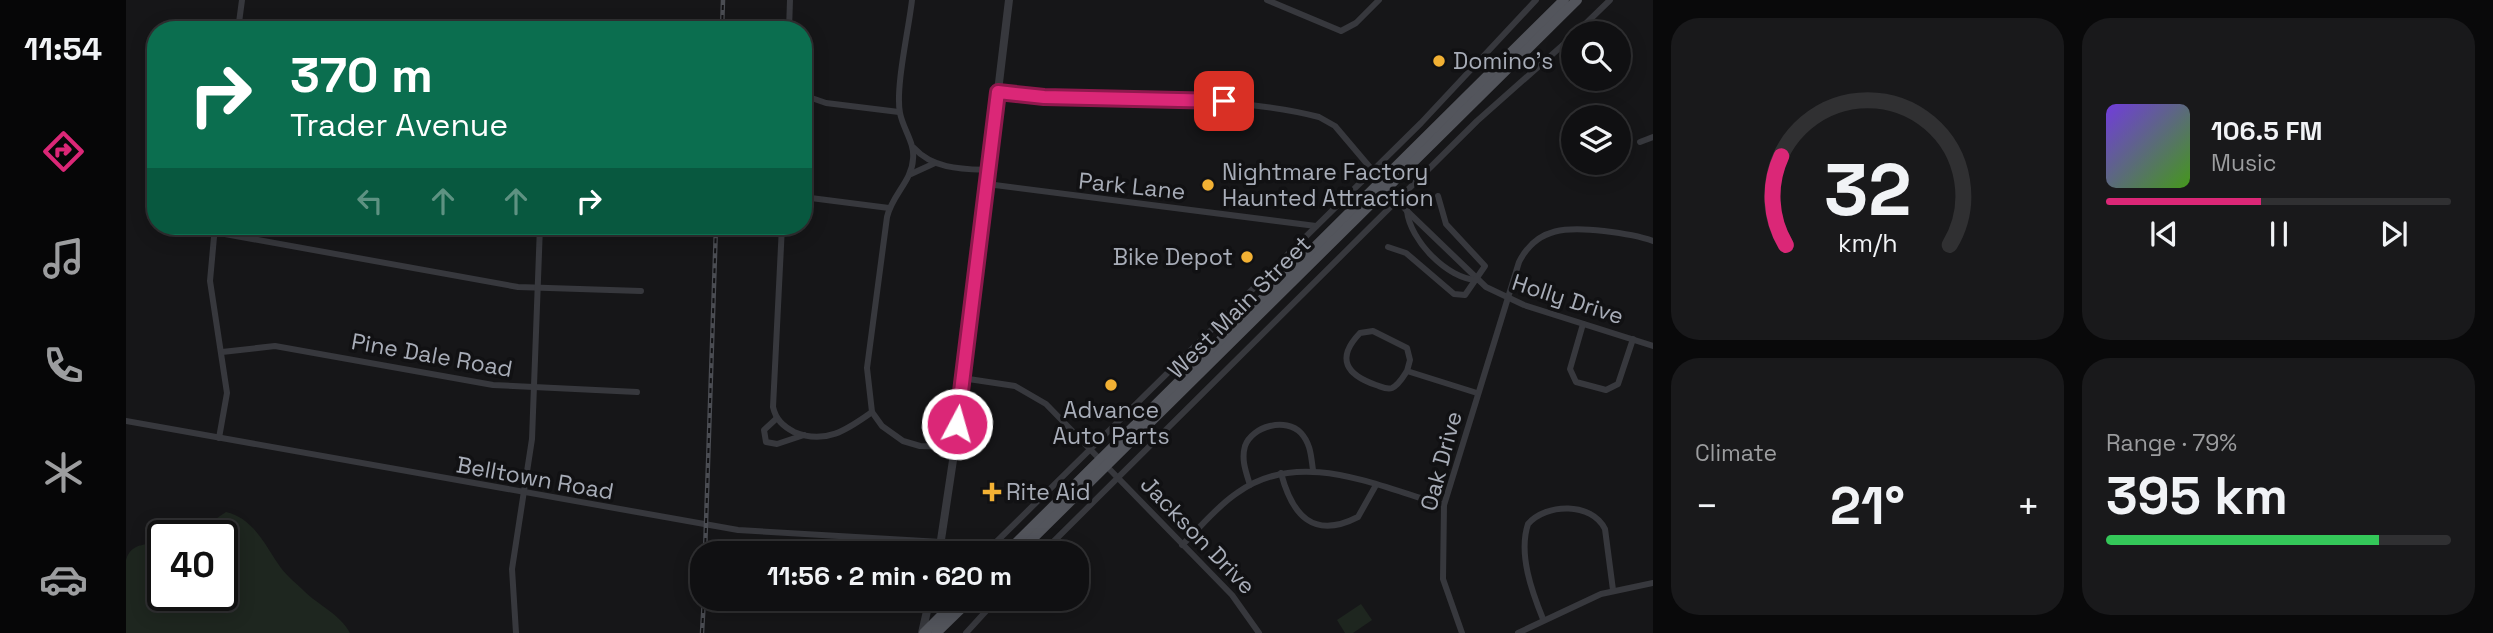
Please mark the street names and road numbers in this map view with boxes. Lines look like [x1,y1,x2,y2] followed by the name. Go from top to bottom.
[1077,165,1187,207] street label: Park Lane
[1161,229,1317,385] street label: West Main Street
[1508,267,1628,331] street label: Holly Drive
[349,326,515,384] street label: Pine Dale Road
[1413,408,1469,514] street label: Oak Drive
[454,449,616,507] street label: Belltown Road
[1134,469,1262,601] street label: Jackson Drive

